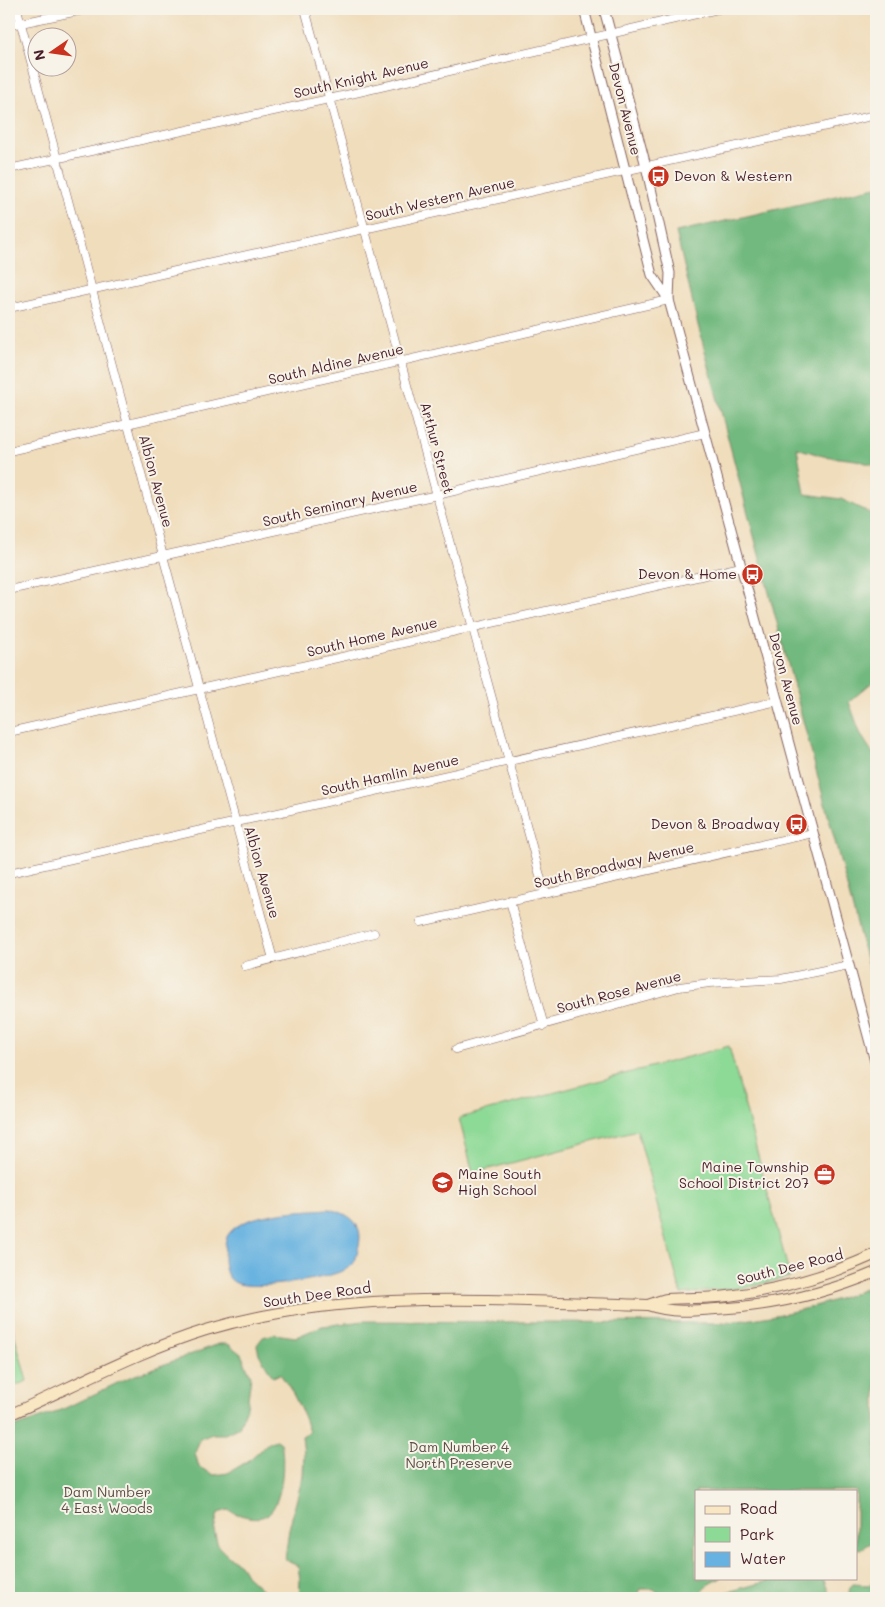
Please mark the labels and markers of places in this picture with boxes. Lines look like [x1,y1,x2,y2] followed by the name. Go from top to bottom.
[646,164,670,188] bus stop icon: Devon & Western
[674,166,792,185] place label: Devon & Western
[741,562,765,586] bus stop icon: Devon & Home
[638,564,737,583] place label: Devon & Home
[784,812,808,836] bus stop icon: Devon & Broadway
[651,814,780,833] place label: Devon & Broadway
[679,1157,809,1192] place label: Maine Township School District 207
[813,1163,837,1187] office icon: Maine Township School District 207
[458,1164,541,1199] place label: Maine South High School
[430,1170,454,1194] school or university icon: Maine South High School

